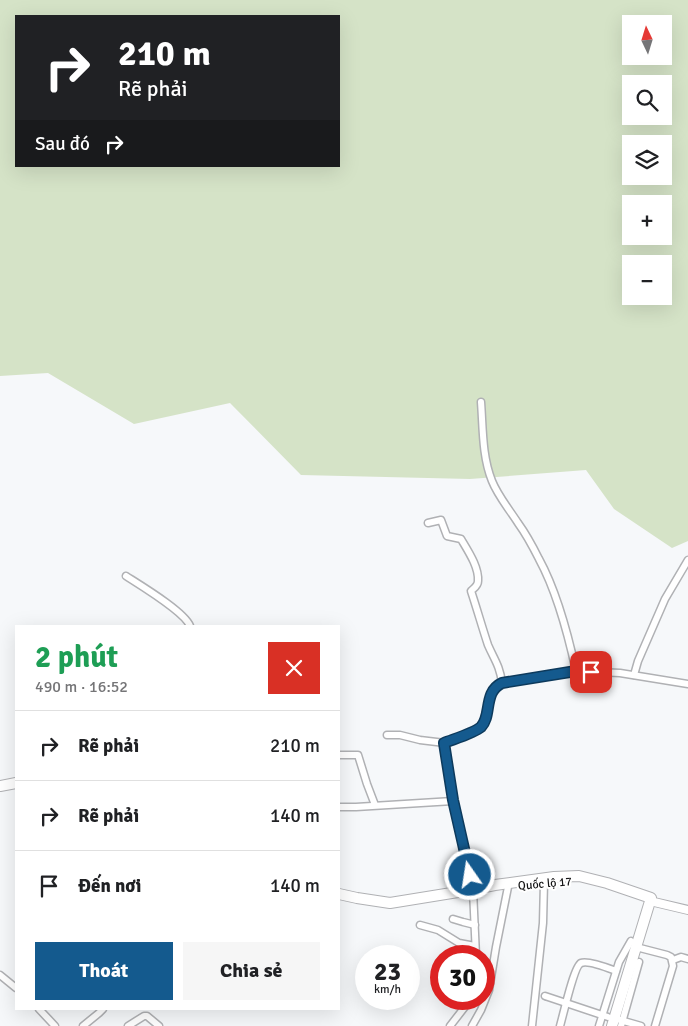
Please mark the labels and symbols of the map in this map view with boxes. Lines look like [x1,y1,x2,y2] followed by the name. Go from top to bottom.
[622,15,672,65] north arrow
[570,651,612,693] pin
[443,848,495,900] position arrow
[517,874,573,894] street label: Quốc lộ 17
[430,945,495,1010] speed limit sign: 30

